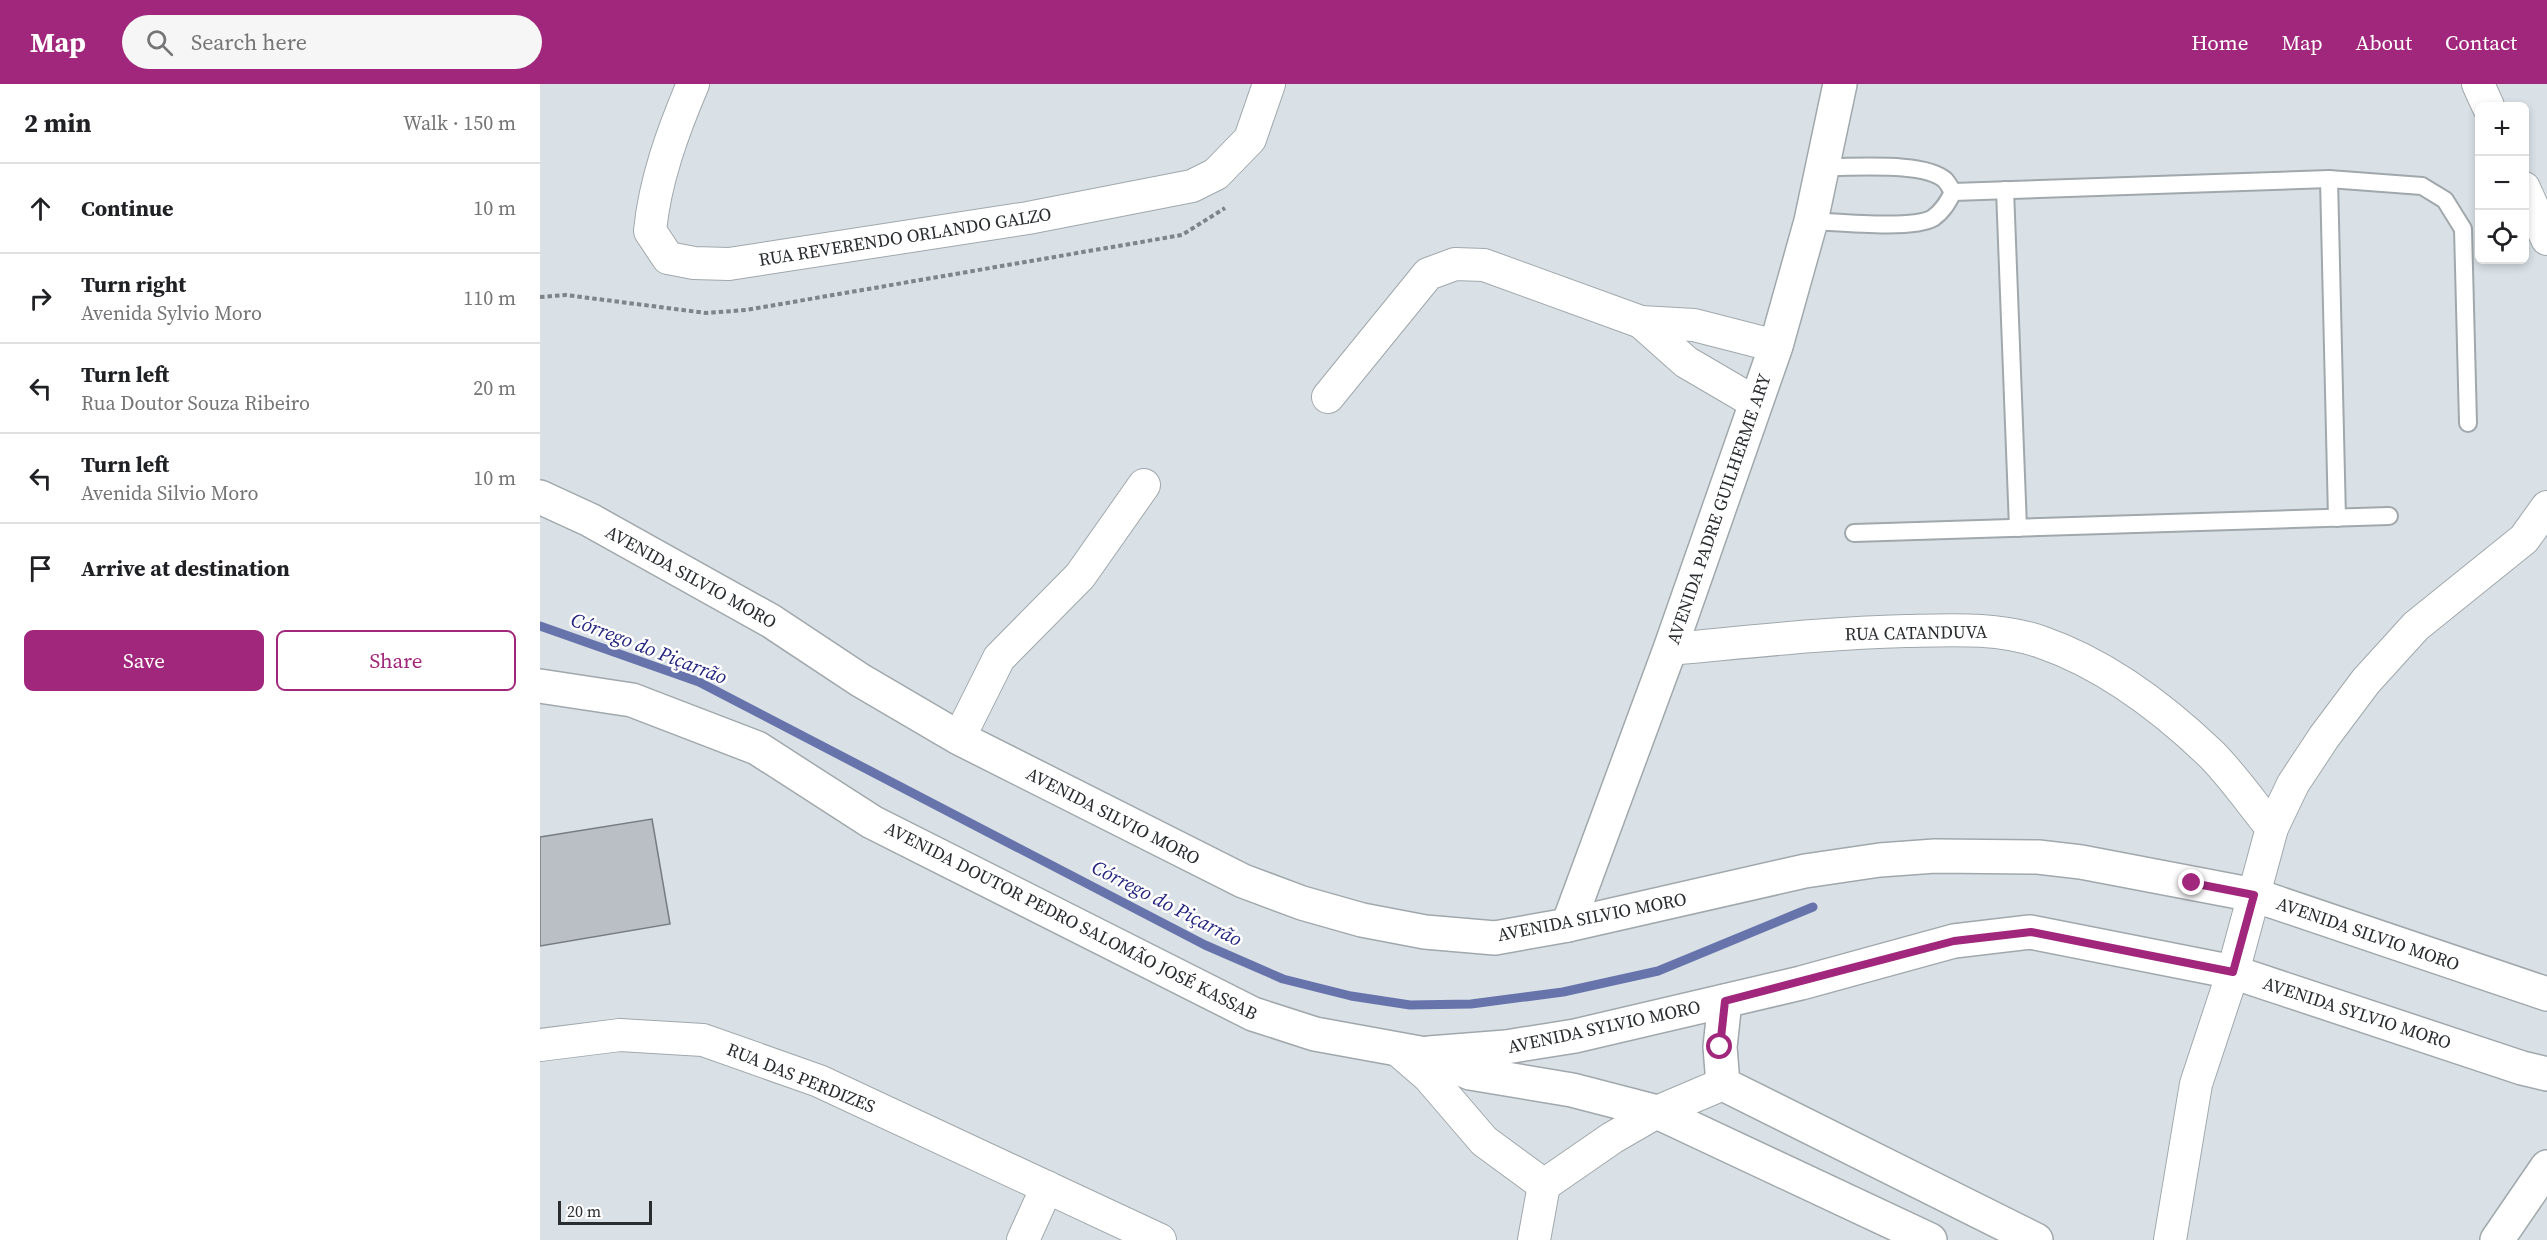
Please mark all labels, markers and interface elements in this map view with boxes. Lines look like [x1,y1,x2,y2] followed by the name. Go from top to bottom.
[122,15,542,69] search box
[30,23,86,61] text: Map
[143,26,176,59] icon: search
[191,27,307,57] text: Search here
[2191,28,2249,57] text: Home
[2282,28,2323,57] text: Map
[2356,28,2412,57] text: About
[2445,28,2517,57] text: Contact
[2475,102,2529,264] map controls
[2475,102,2529,156] button: +
[24,105,91,141] text: 2 min
[403,109,516,137] text: Walk · 150 m
[2475,156,2529,210] button: −
[24,192,57,225] icon: ahead
[81,193,174,223] text: Continue
[473,194,516,222] text: 10 m
[757,201,1053,272] street label: RUA REVERENDO ORLANDO GALZO
[2475,210,2529,264] button: locate
[81,269,186,299] text: Turn right
[24,282,57,315] icon: right
[463,284,516,312] text: 110 m
[81,299,262,327] text: Avenida Sylvio Moro
[81,359,169,389] text: Turn left
[1660,370,1777,647] street label: AVENIDA PADRE GUILHERME ARY
[24,372,57,405] icon: left
[473,374,516,402] text: 20 m
[81,389,310,417] text: Rua Doutor Souza Ribeiro
[81,449,169,479] text: Turn left
[24,462,57,495] icon: left
[473,464,516,492] text: 10 m
[81,479,259,507] text: Avenida Silvio Moro
[601,519,781,634] street label: AVENIDA SILVIO MORO
[24,552,57,585] icon: arrive
[81,553,290,583] text: Arrive at destination
[567,605,731,691] water label: Córrego do Piçarrão
[1844,619,1988,646] street label: RUA CATANDUVA
[24,630,264,691] button: Save
[276,630,516,691] button: Share
[1022,761,1205,870] street label: AVENIDA SILVIO MORO
[880,815,1262,1026] street label: AVENIDA DOUTOR PEDRO SALOMÃO JOSÉ KASSAB
[1087,853,1247,953] water label: Córrego do Piçarrão
[2178,869,2204,895] route end
[1495,886,1689,947] street label: AVENIDA SILVIO MORO
[2273,890,2463,977] street label: AVENIDA SILVIO MORO
[2260,970,2454,1055] street label: AVENIDA SYLVIO MORO
[1505,994,1703,1059] street label: AVENIDA SYLVIO MORO
[1706,1033,1732,1059] route start
[723,1036,879,1119] street label: RUA DAS PERDIZES
[558,1198,652,1226] scale bar
[567,1200,601,1222] text: 20 m

